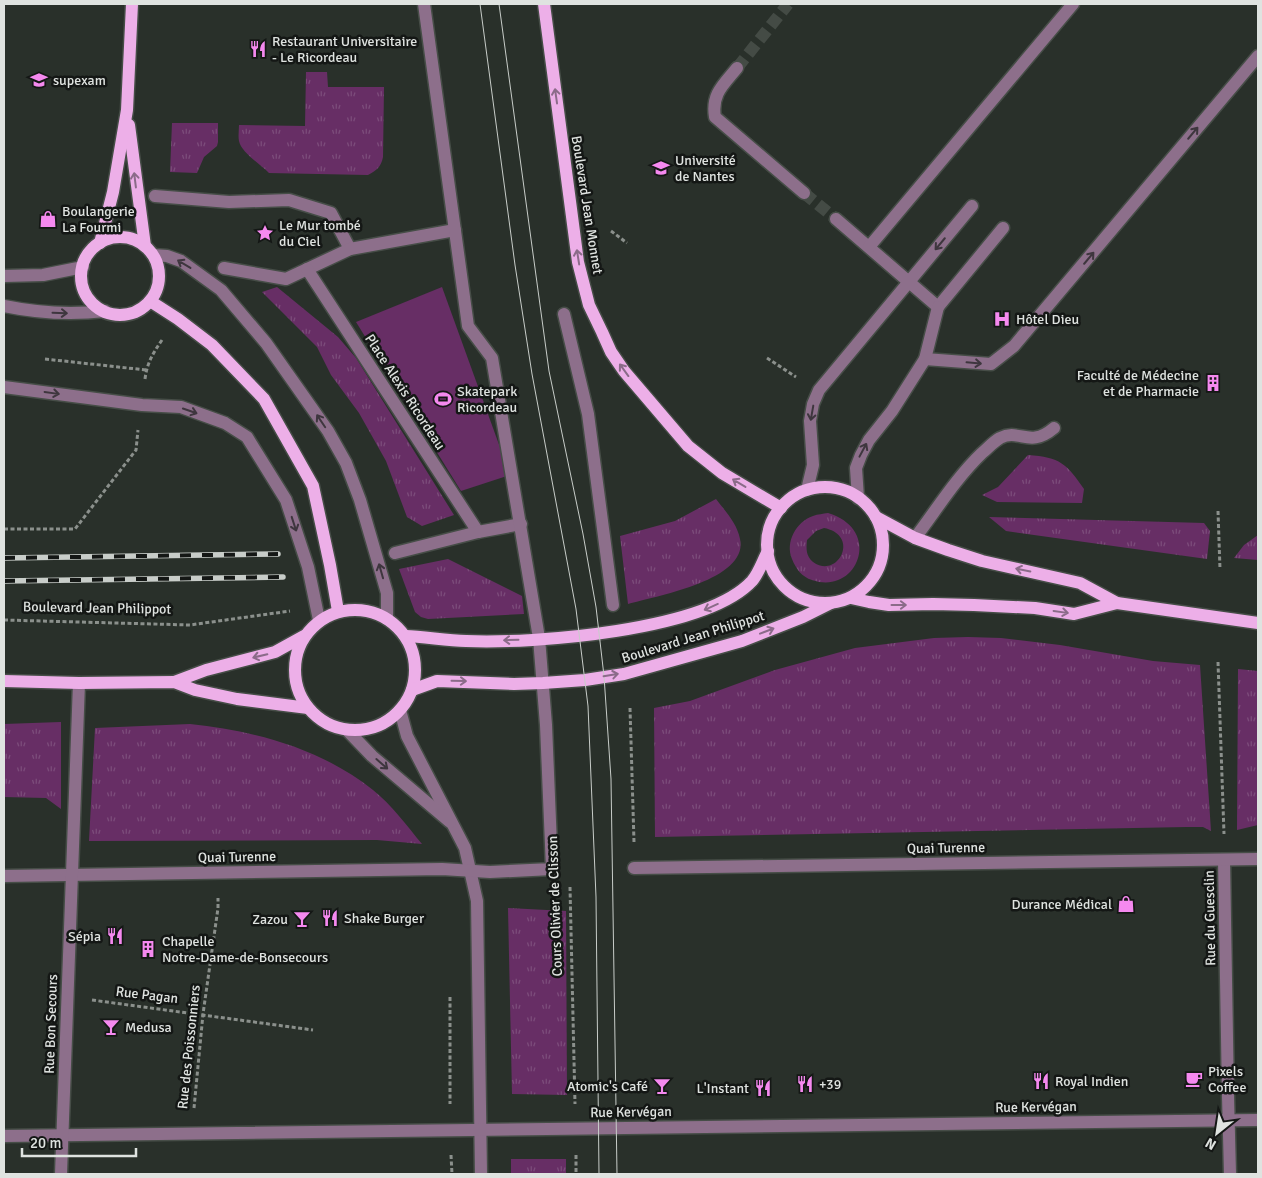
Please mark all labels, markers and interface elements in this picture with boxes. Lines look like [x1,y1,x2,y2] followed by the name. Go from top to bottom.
[272,33,417,66] place label: Restaurant Universitaire - Le Ricordeau
[248,39,268,59] restaurant icon: Restaurant Universitaire - Le Ricordeau
[29,70,49,90] school or university icon: supexam
[53,72,106,89] place label: supexam
[551,89,561,105] one-way arrow
[1188,127,1199,140] one-way arrow
[568,135,606,276] street label: Boulevard Jean Monnet
[675,152,736,185] place label: Université de Nantes
[651,158,671,178] school or university icon: Université de Nantes
[130,173,140,189] one-way arrow
[62,203,135,236] place label: Boulangerie La Fourmi
[38,209,58,229] shop icon: Boulangerie La Fourmi
[279,217,361,250] place label: Le Mur tombé du Ciel
[255,223,275,243] place icon: Le Mur tombé du Ciel
[935,237,946,250] one-way arrow
[572,250,582,266] one-way arrow
[1084,252,1095,265] one-way arrow
[177,258,191,268] one-way arrow
[51,309,67,318] one-way arrow
[992,309,1012,329] hospital icon: Hôtel Dieu
[1016,311,1079,328] place label: Hôtel Dieu
[361,331,449,453] street label: Place Alexis Ricordeau
[966,358,982,368] one-way arrow
[619,363,629,377] one-way arrow
[1077,367,1199,400] place label: Faculté de Médecine et de Pharmacie
[1203,373,1223,393] building icon: Faculté de Médecine et de Pharmacie
[457,383,517,416] place label: Skatepark Ricordeau
[44,388,60,398] one-way arrow
[433,389,453,409] sports icon: Skatepark Ricordeau
[806,404,816,420] one-way arrow
[182,406,198,416] one-way arrow
[316,414,326,428] one-way arrow
[858,443,868,458] one-way arrow
[733,477,747,487] one-way arrow
[290,516,299,531] one-way arrow
[376,564,385,580] one-way arrow
[1015,565,1031,574] one-way arrow
[23,598,171,618] street label: Boulevard Jean Philippot
[890,600,906,610] one-way arrow
[704,602,719,612] one-way arrow
[620,607,767,667] street label: Boulevard Jean Philippot
[1052,607,1068,617] one-way arrow
[759,626,774,635] one-way arrow
[504,636,520,645] one-way arrow
[252,652,268,661] one-way arrow
[603,670,619,680] one-way arrow
[450,677,466,686] one-way arrow
[375,758,388,770] one-way arrow
[544,835,566,977] street label: Cours Olivier de Clisson
[907,839,985,857] street label: Quai Turenne
[198,848,276,866] street label: Quai Turenne
[1201,870,1219,966] street label: Rue du Guesclin
[1116,894,1136,914] shop icon: Durance Médical
[1012,896,1112,913] place label: Durance Médical
[320,908,340,928] restaurant icon: Shake Burger
[292,909,312,929] bar icon: Zazou
[344,910,425,927] place label: Shake Burger
[252,911,288,928] place label: Zazou
[105,926,125,946] restaurant icon: Sépia
[68,928,101,945] place label: Sépia
[162,933,328,966] place label: Chapelle Notre-Dame-de-Bonsecours
[138,939,158,959] building icon: Chapelle Notre-Dame-de-Bonsecours
[41,974,61,1074] street label: Rue Bon Secours
[115,983,179,1007] street label: Rue Pagan
[174,984,204,1110] street label: Rue des Poissonniers
[101,1017,121,1037] bar icon: Medusa
[125,1019,172,1036] place label: Medusa
[1208,1063,1246,1096] place label: Pixels Coffee
[1184,1069,1204,1089] cafe icon: Pixels Coffee
[1031,1071,1051,1091] restaurant icon: Royal Indien
[1055,1073,1129,1090] place label: Royal Indien
[795,1074,815,1094] restaurant icon: +39
[652,1076,672,1096] bar icon: Atomic's Café
[819,1076,841,1093] place label: +39
[567,1078,648,1095] place label: Atomic's Café
[753,1078,773,1098] restaurant icon: L'Instant
[697,1080,749,1097] place label: L'Instant
[995,1098,1077,1116] street label: Rue Kervégan
[590,1103,672,1121] street label: Rue Kervégan
[1192,1108,1242,1158] north arrow
[22,1126,136,1158] scale bar
[30,1134,61,1152] text: 20 m
[1202,1134,1219,1154] text: N

